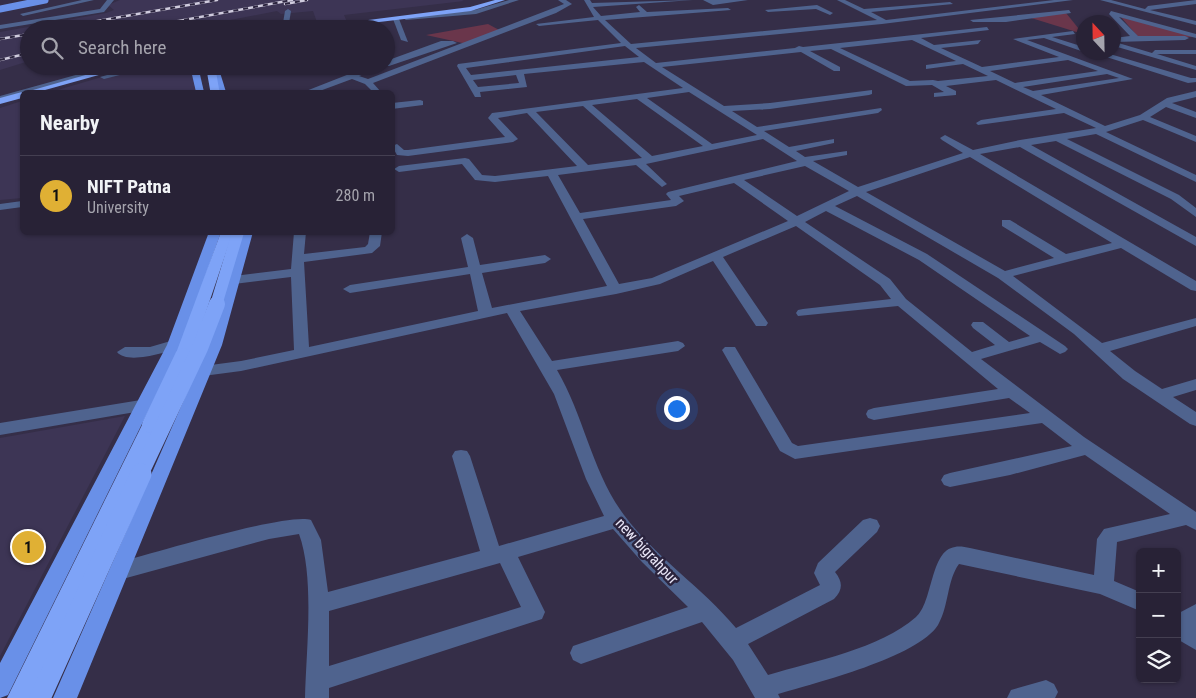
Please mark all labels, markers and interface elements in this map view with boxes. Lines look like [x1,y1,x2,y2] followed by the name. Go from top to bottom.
[1076,15,1121,60] north arrow
[20,20,395,75] search box
[38,34,66,62] icon: search
[78,36,166,59] text: Search here
[40,111,99,135] text: Nearby
[87,175,171,198] text: NIFT Patna
[52,186,60,205] text: 1
[336,186,375,205] text: 280 m
[87,198,149,217] text: University
[664,396,690,422] your location
[612,514,682,588] street label: new bigrahpur
[12,528,44,566] pin: 1
[1136,548,1181,683] map controls
[1136,548,1181,593] button: +
[1136,593,1181,638] button: −
[1136,638,1181,683] button: layers

